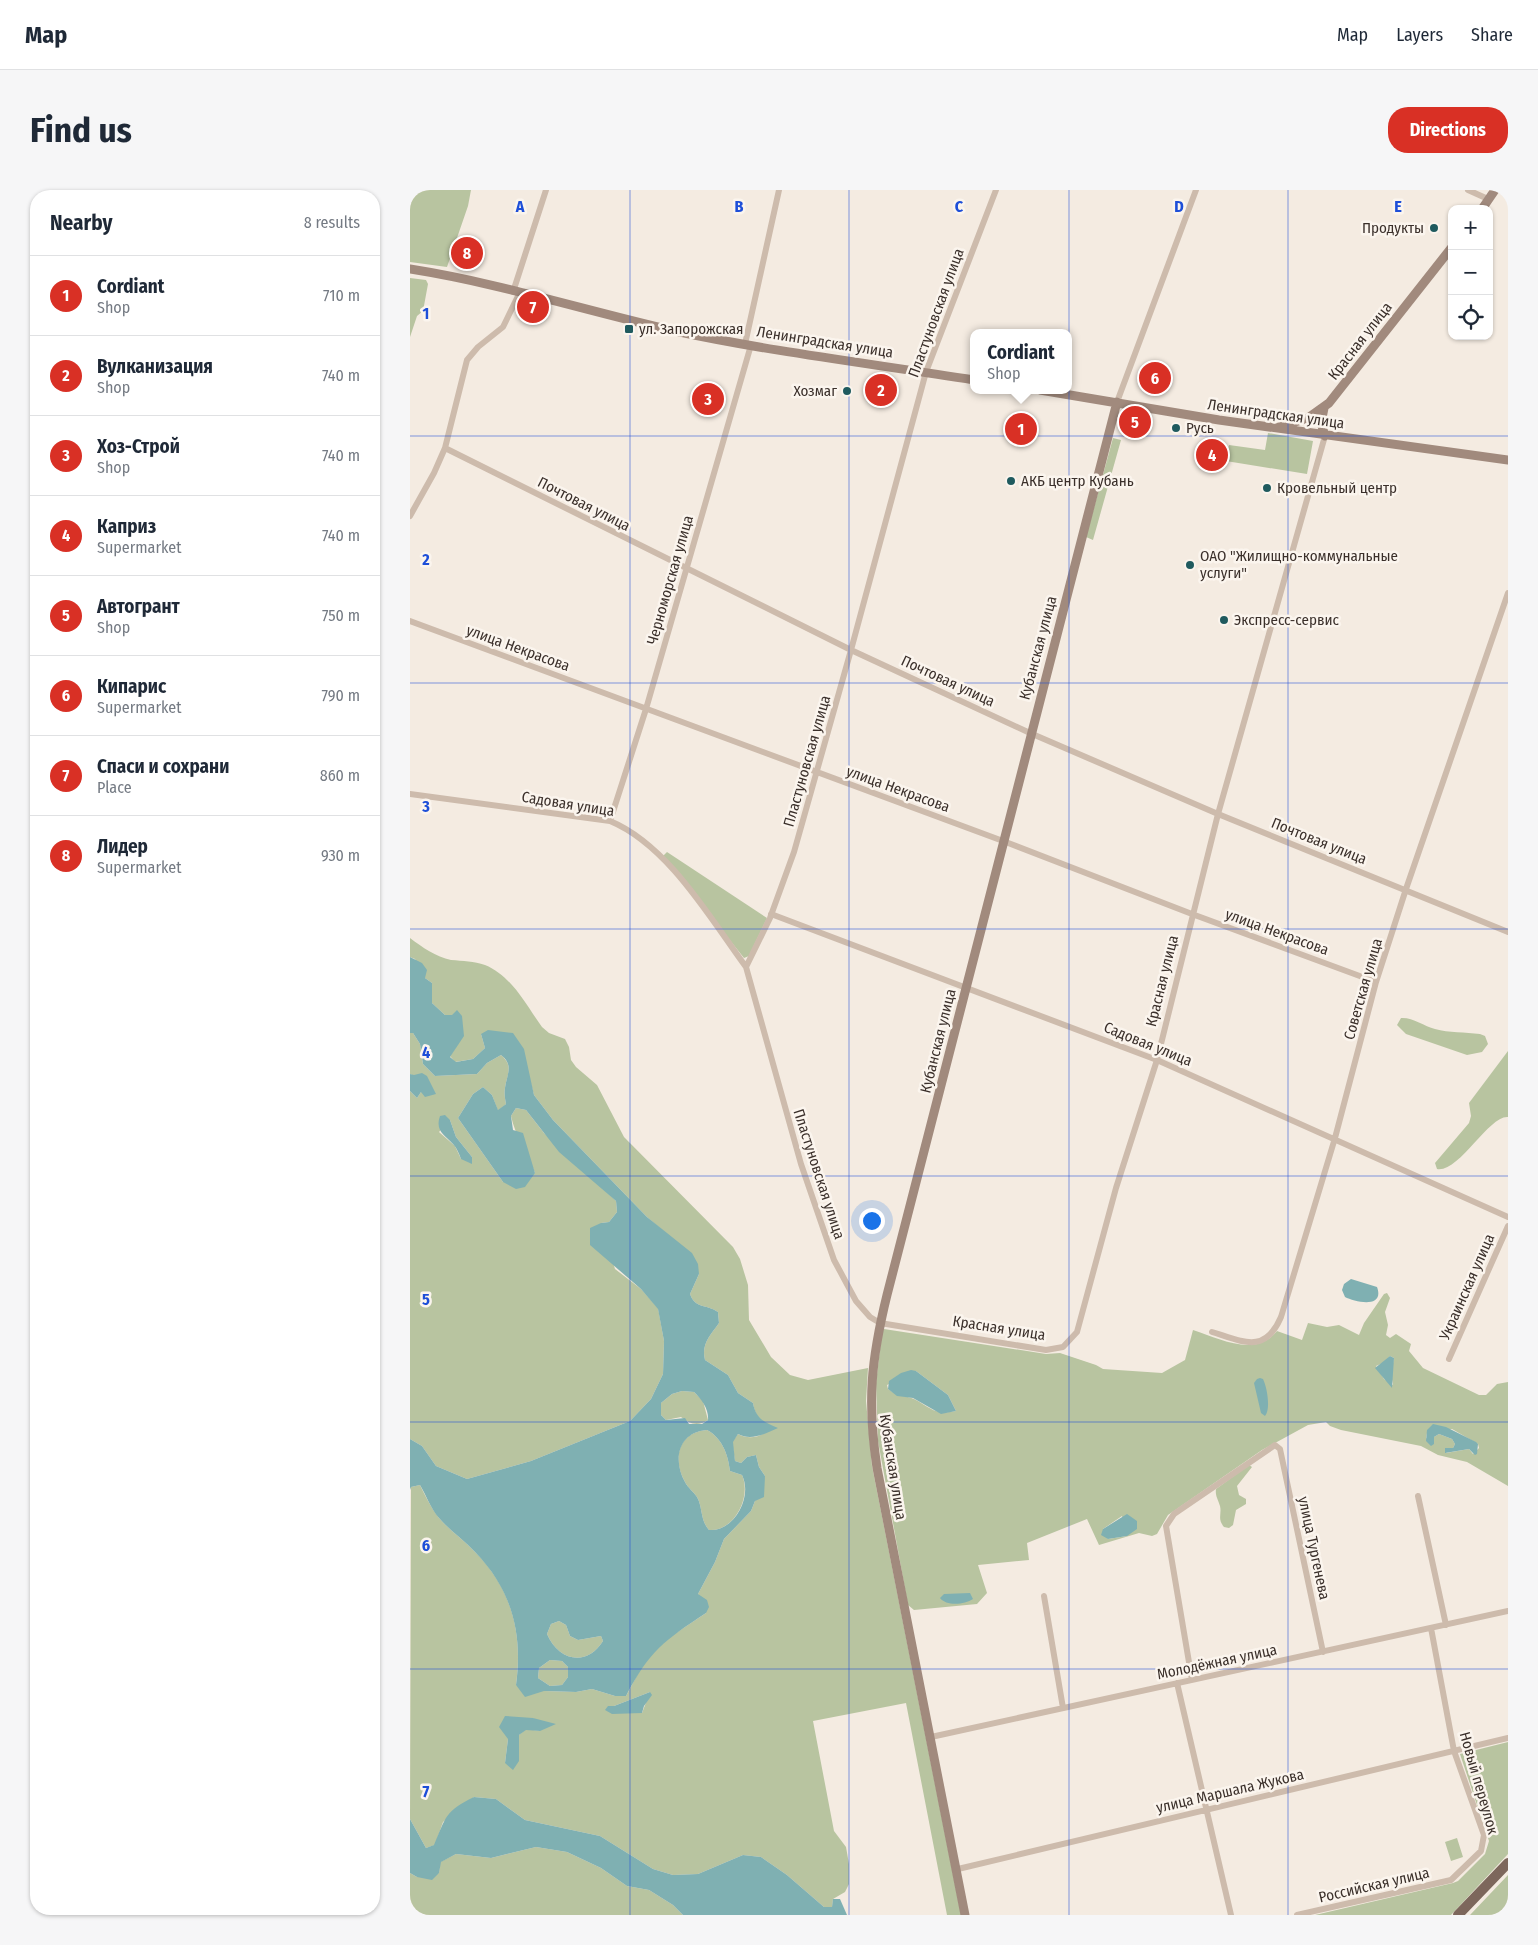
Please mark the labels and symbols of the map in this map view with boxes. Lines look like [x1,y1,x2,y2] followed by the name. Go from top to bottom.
[515,197,525,216] text: A
[735,197,744,216] text: B
[955,197,964,216] text: C
[1174,197,1184,216] text: D
[1394,197,1402,216] text: E
[1362,219,1424,237] place label: Продукты
[1428,222,1440,234] marker: Продукты
[451,234,483,272] pin: 8
[904,246,968,380] street label: Пластуновская улица
[517,288,549,326] pin: 7
[1324,299,1396,383] street label: Красная улица
[423,304,429,323] text: 1
[639,320,743,338] place label: ул. Запорожская
[755,322,895,362] street label: Ленинградская улица
[623,323,635,335] marker: ул. Запорожская
[1139,359,1171,397] pin: 6
[865,371,897,409] pin: 2
[692,380,724,418] pin: 3
[793,382,837,400] place label: Хозмаг
[841,385,853,397] marker: Хозмаг
[1206,395,1346,433] street label: Ленинградская улица
[1119,403,1151,441] pin: 5
[1005,410,1037,448] pin: 1
[1186,419,1214,437] place label: Русь
[1170,422,1182,434] marker: Русь
[1196,436,1228,474] pin: 4
[1021,472,1134,490] place label: АКБ центр Кубань
[535,473,633,535] street label: Почтовая улица
[1005,475,1017,487] marker: АКБ центр Кубань
[1277,479,1397,497] place label: Кровельный центр
[1261,482,1273,494] marker: Кровельный центр
[643,513,697,647] street label: Черноморская улица
[1200,547,1398,582] place label: ОАО "Жилищно-коммунальные услуги"
[421,550,430,569] text: 2
[1184,559,1196,571] marker: ОАО "Жилищно-коммунальные услуги"
[1016,594,1060,702] street label: Кубанская улица
[1234,611,1339,629] place label: Экспресс-сервис
[1218,614,1230,626] marker: Экспресс-сервис
[464,621,572,675] street label: улица Некрасова
[898,651,998,711] street label: Почтовая улица
[780,693,834,829] street label: Пластуновская улица
[844,762,952,816] street label: улица Некрасова
[520,788,616,820] street label: Садовая улица
[421,797,430,816] text: 3
[1269,814,1369,868] street label: Почтовая улица
[1223,905,1331,959] street label: улица Некрасова
[1142,933,1182,1029] street label: Красная улица
[1340,936,1386,1042] street label: Советская улица
[916,987,960,1095] street label: Кубанская улица
[1101,1018,1195,1070] street label: Садовая улица
[422,1043,430,1062] text: 4
[789,1107,849,1241] street label: Пластуновская улица
[859,1208,885,1234] your location
[1435,1231,1498,1344] street label: Украинская улица
[422,1290,430,1309] text: 5
[951,1312,1047,1344] street label: Красная улица
[876,1413,910,1521] street label: Кубанская улица
[1294,1495,1334,1601] street label: улица Тургенева
[422,1536,430,1555] text: 6
[1155,1640,1279,1684] street label: Молодёжная улица
[1456,1730,1502,1836] street label: Новый переулок
[1154,1765,1306,1817] street label: улица Маршала Жукова
[423,1782,430,1801] text: 7
[1317,1864,1431,1906] street label: Российская улица

